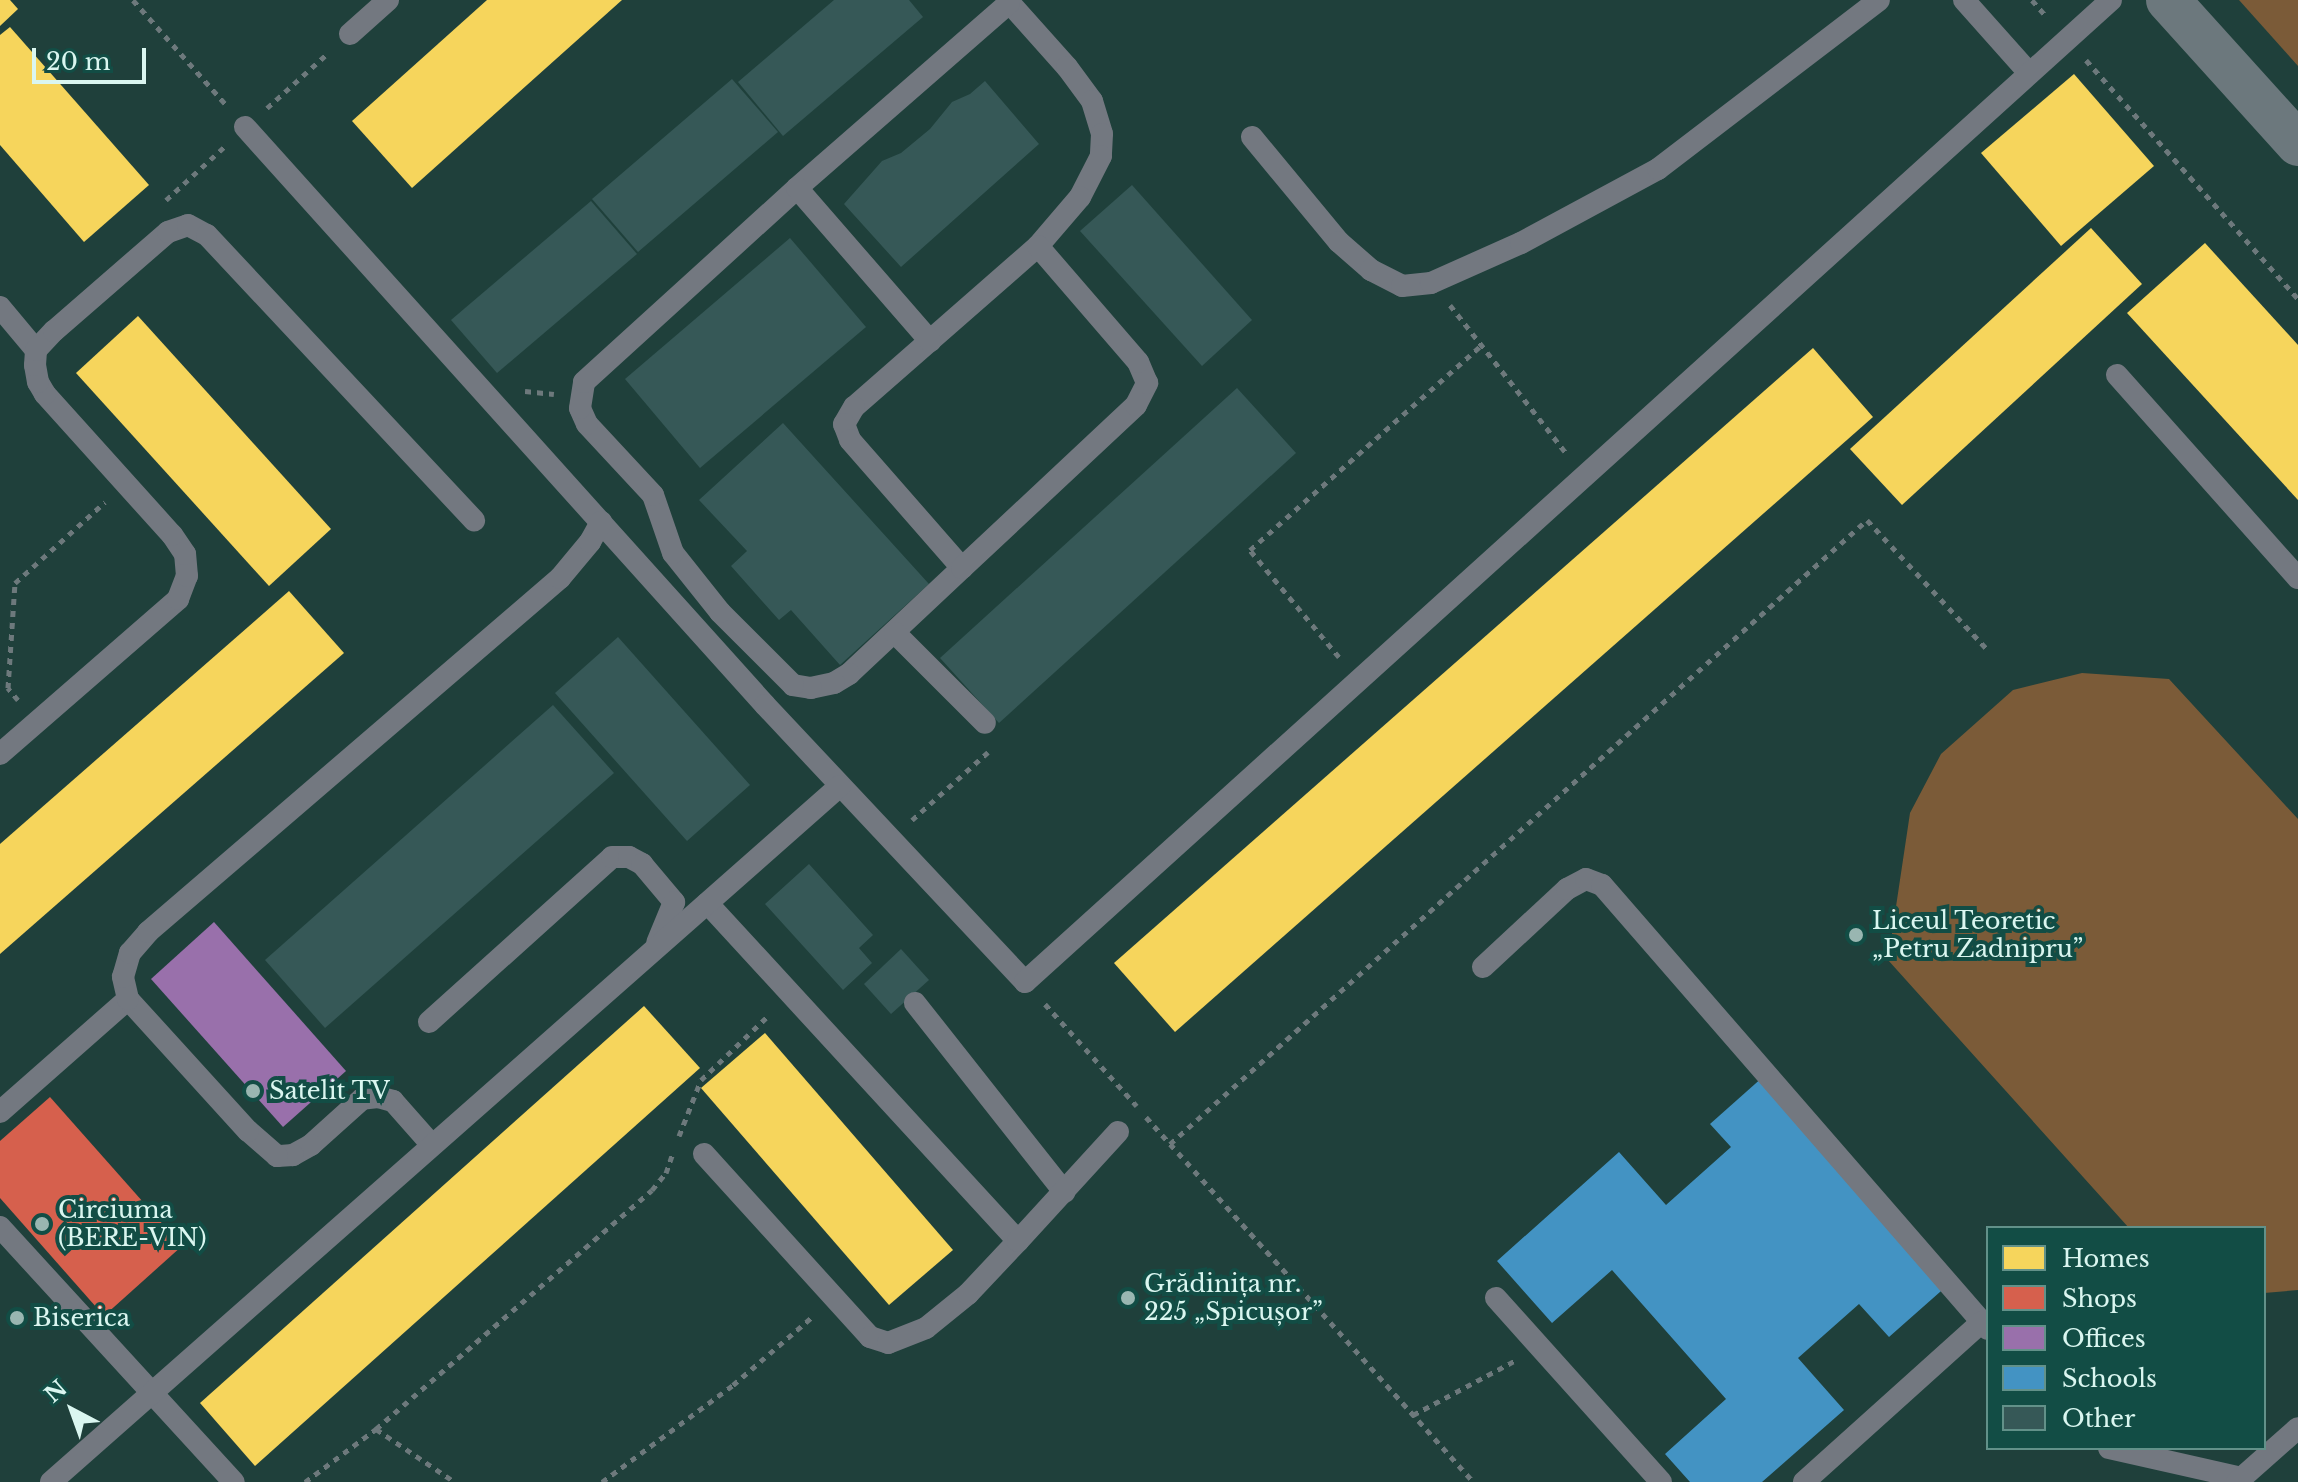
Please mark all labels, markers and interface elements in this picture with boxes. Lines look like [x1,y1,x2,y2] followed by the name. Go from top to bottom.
[36,32,150,82] scale bar
[46,47,111,76] text: 20 m
[1872,907,2083,963] place label: Liceul Teoretic „Petru Zadnipru”
[1847,926,1865,944] marker: Liceul Teoretic „Petru Zadnipru”
[269,1077,391,1105] place label: Satelit TV
[244,1082,262,1100] marker: Satelit TV
[58,1196,206,1252] place label: Circiuma (BERE-VIN)
[33,1215,51,1233] marker: Circiuma (BERE-VIN)
[1986,1226,2266,1450] legend
[2062,1244,2150,1273] text: Homes
[1144,1270,1323,1326] place label: Grădinița nr. 225 „Spicușor”
[2062,1284,2137,1313] text: Shops
[1119,1289,1137,1307] marker: Grădinița nr. 225 „Spicușor”
[33,1304,130,1332] place label: Biserica
[8,1309,26,1327] marker: Biserica
[2062,1324,2146,1353] text: Offices
[2062,1364,2157,1393] text: Schools
[32,1370,112,1450] north arrow
[39,1375,73,1408] text: N
[2062,1404,2136,1433] text: Other

